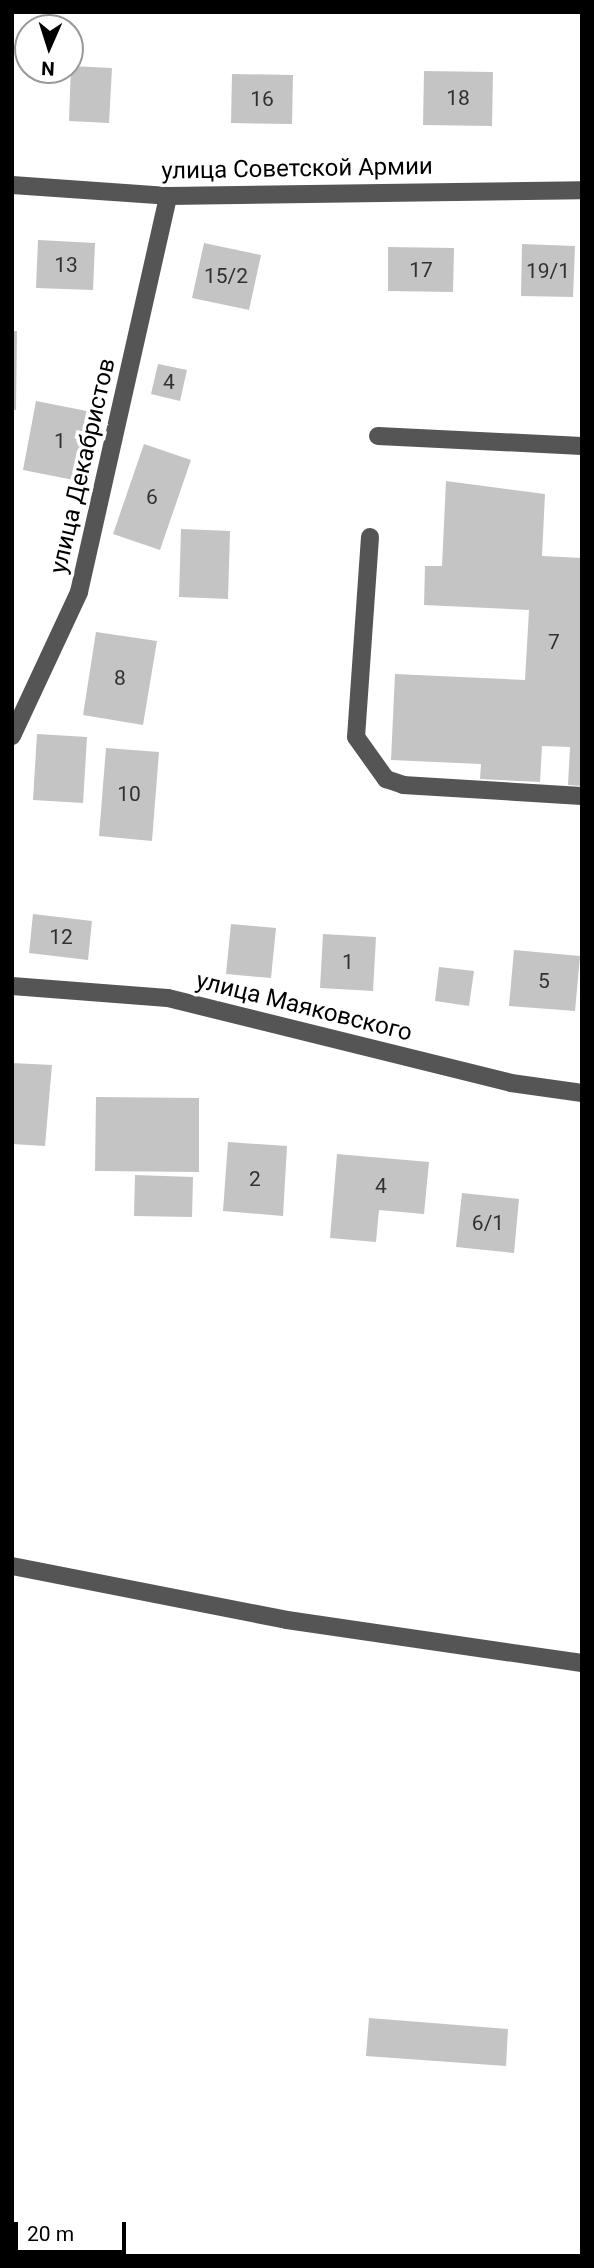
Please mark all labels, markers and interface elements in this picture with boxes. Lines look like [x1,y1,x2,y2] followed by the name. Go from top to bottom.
[14,14,84,84] north arrow
[41,57,55,80] text: N
[446,85,470,111] house number: 18
[250,86,274,112] house number: 16
[161,152,433,186] street label: улица Советской Армии
[54,252,78,278] house number: 13
[409,257,433,283] house number: 17
[526,258,570,284] house number: 19/1
[204,263,248,289] house number: 15/2
[44,356,122,576] street label: улица Декабристов
[163,369,175,395] house number: 4
[54,428,66,454] house number: 1
[146,484,158,510] house number: 6
[548,629,560,655] house number: 7
[114,665,126,691] house number: 8
[117,781,141,807] house number: 10
[49,924,73,950] house number: 12
[342,949,354,975] house number: 1
[193,966,415,1048] street label: улица Маяковского
[538,968,550,994] house number: 5
[249,1166,261,1192] house number: 2
[375,1173,387,1199] house number: 4
[472,1210,504,1236] house number: 6/1
[18,2208,130,2252] scale bar
[27,2222,74,2246] text: 20 m

